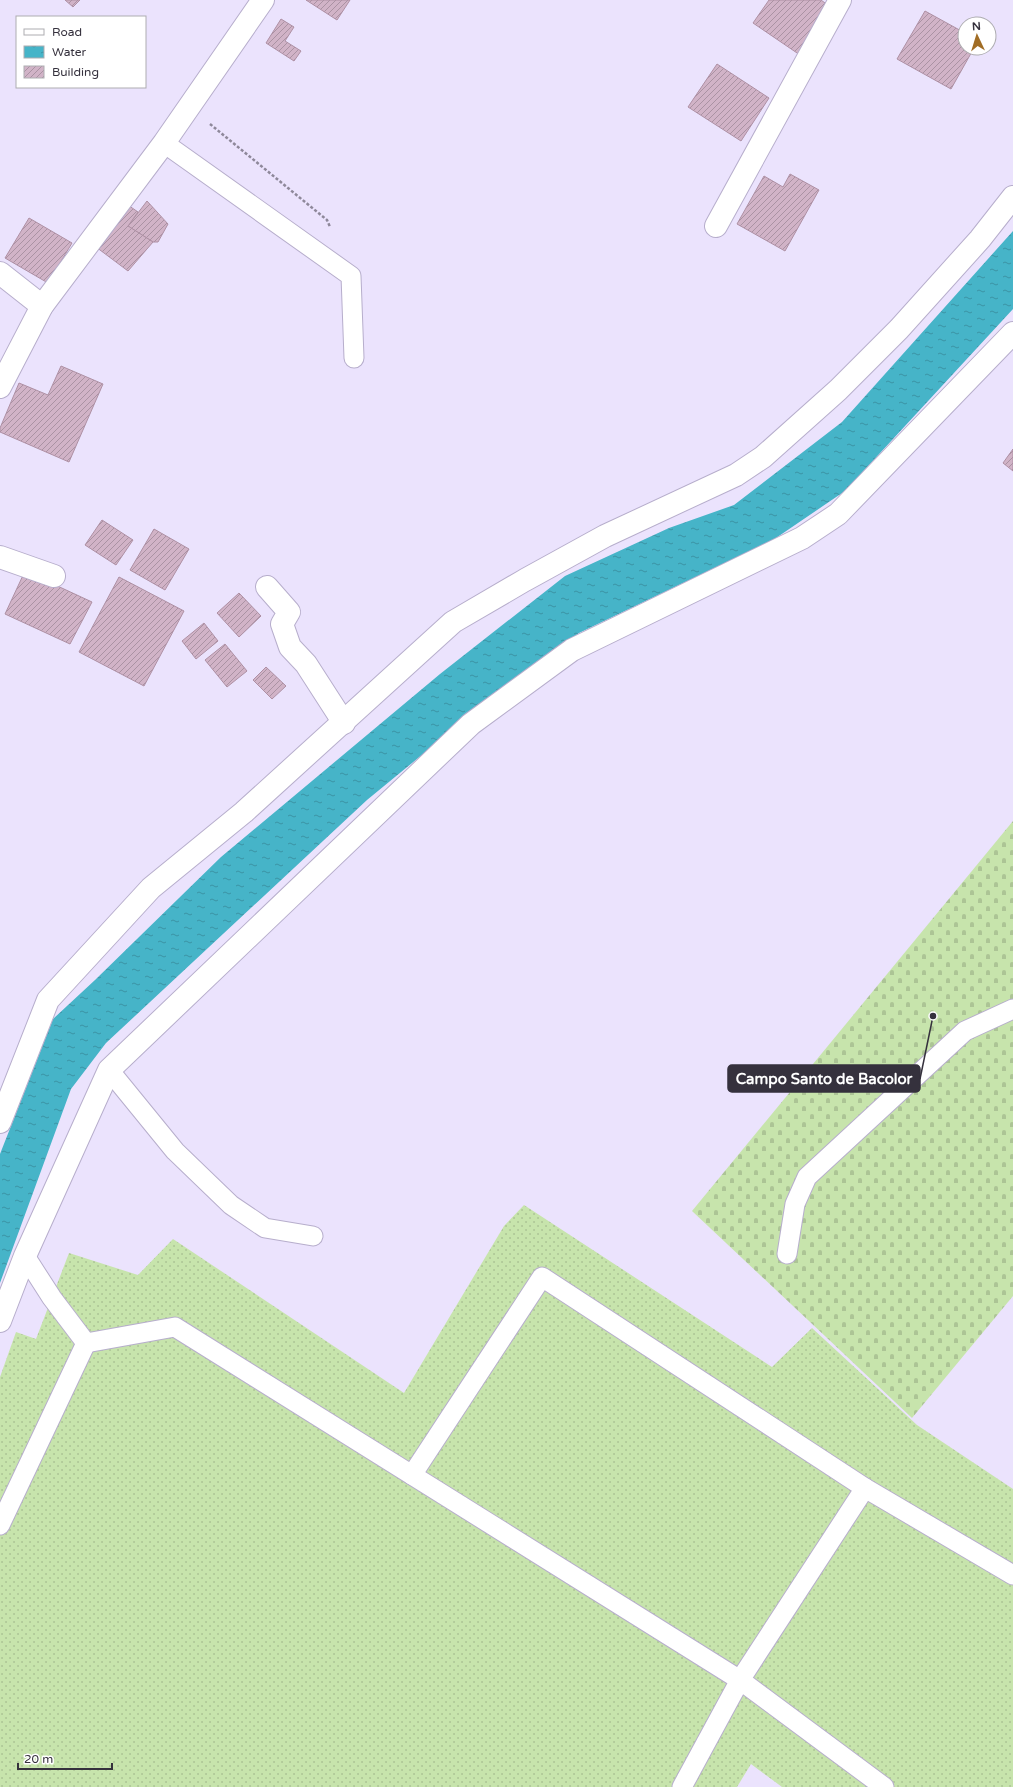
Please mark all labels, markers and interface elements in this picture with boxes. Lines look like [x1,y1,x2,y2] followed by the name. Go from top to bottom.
[16,16,146,88] legend
[957,16,997,56] north arrow
[971,20,981,33] text: N
[52,25,82,39] text: Road
[52,45,87,59] text: Water
[52,65,99,79] text: Building
[728,1065,920,1092] callout: Campo Santo de Bacolor
[736,1070,913,1089] text: Campo Santo de Bacolor
[18,1745,112,1771] scale bar
[24,1752,53,1766] text: 20 m

